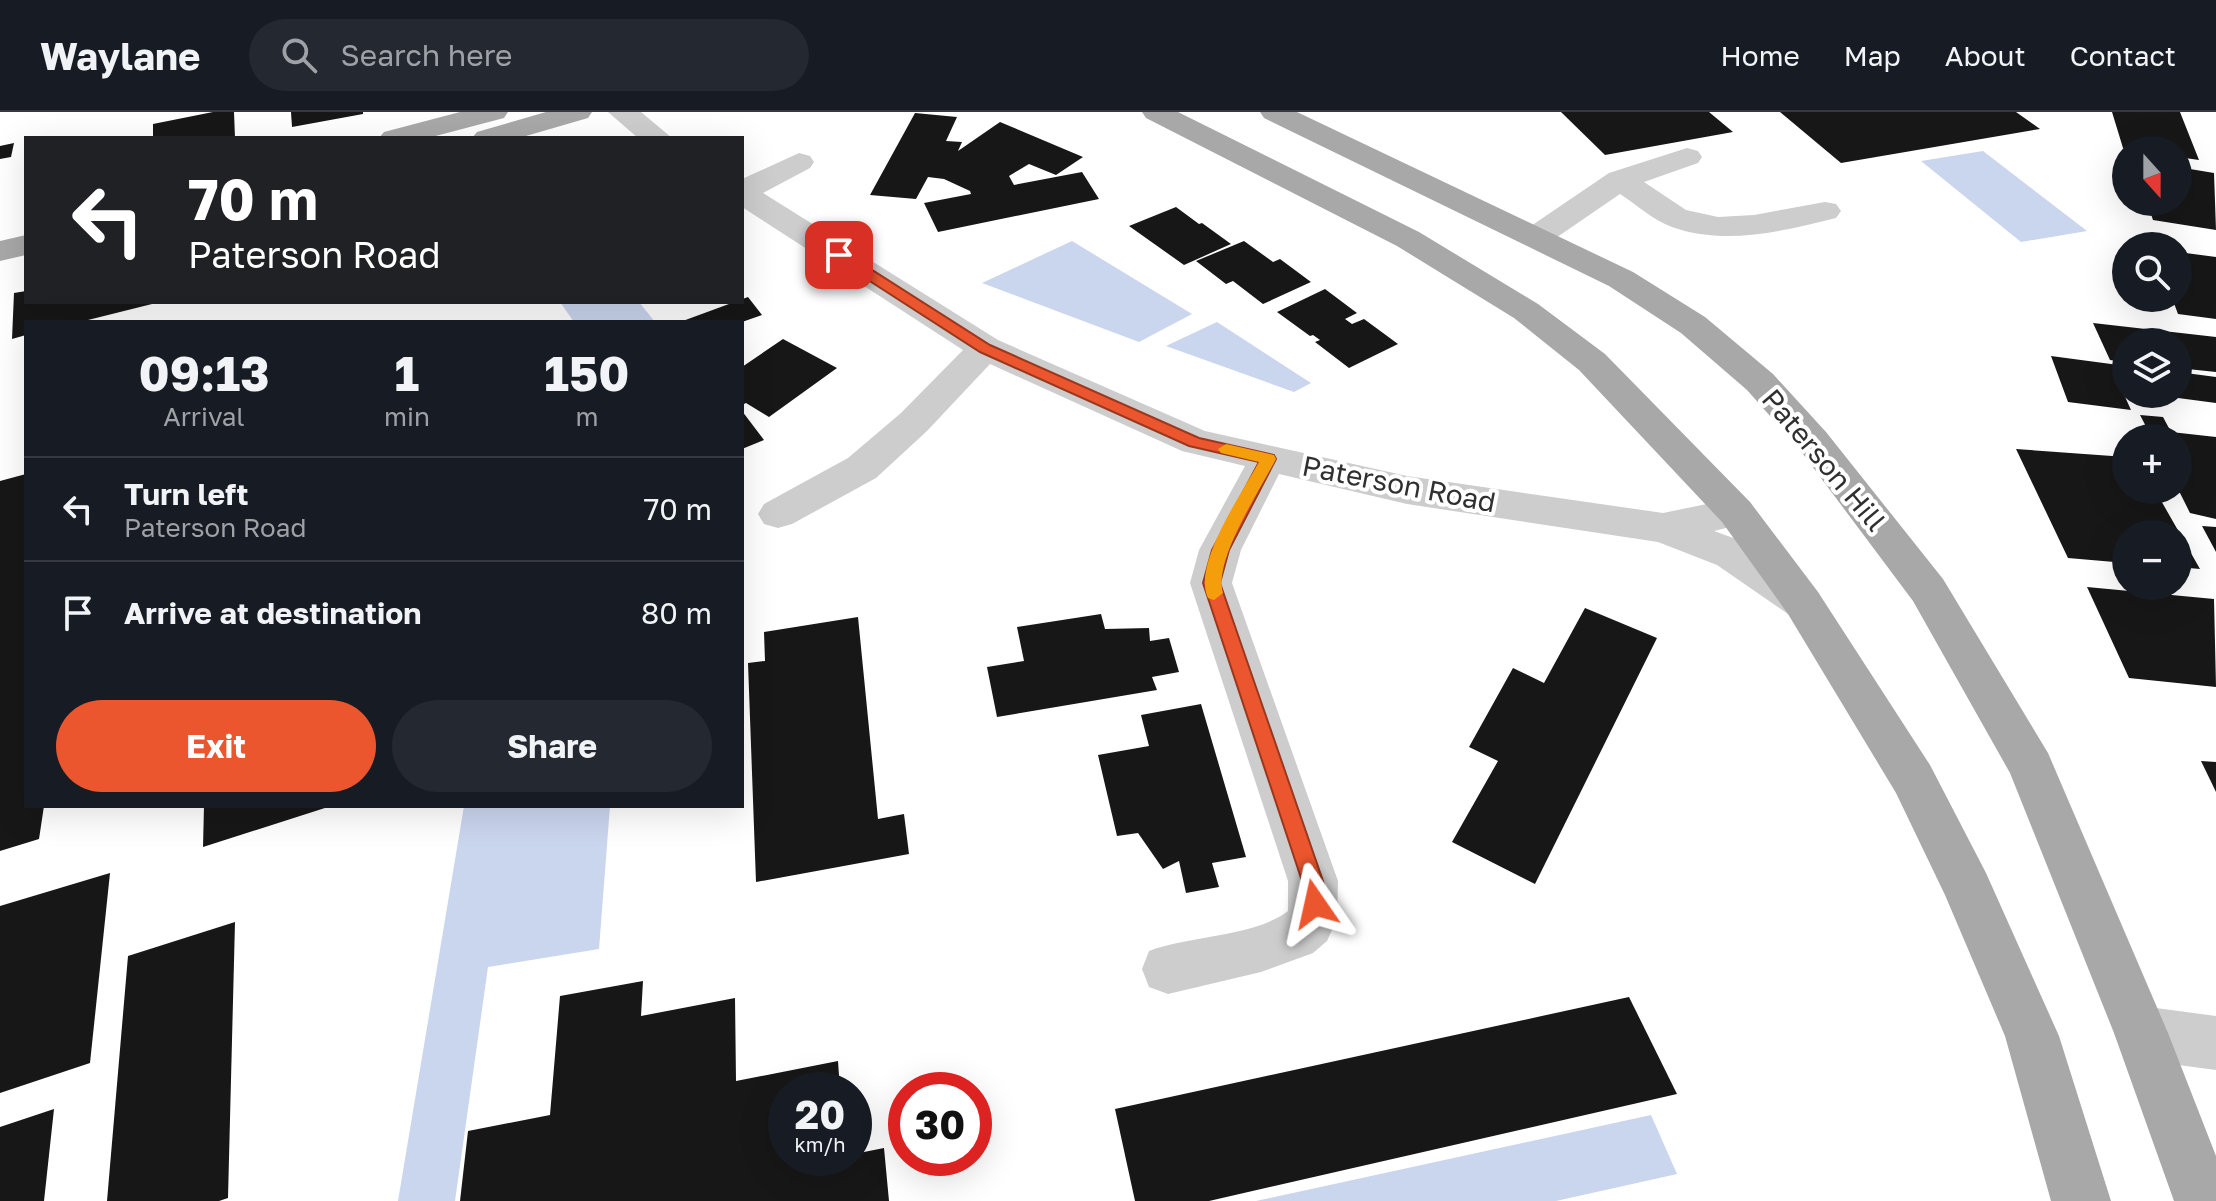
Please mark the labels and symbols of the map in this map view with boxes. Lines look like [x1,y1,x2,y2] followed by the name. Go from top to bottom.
[2112,136,2192,216] north arrow
[805,221,873,289] pin
[1756,382,1893,537] street label: Paterson Hill
[1300,449,1499,518] street label: Paterson Road
[1273,862,1357,946] position arrow
[888,1072,992,1176] speed limit sign: 30

